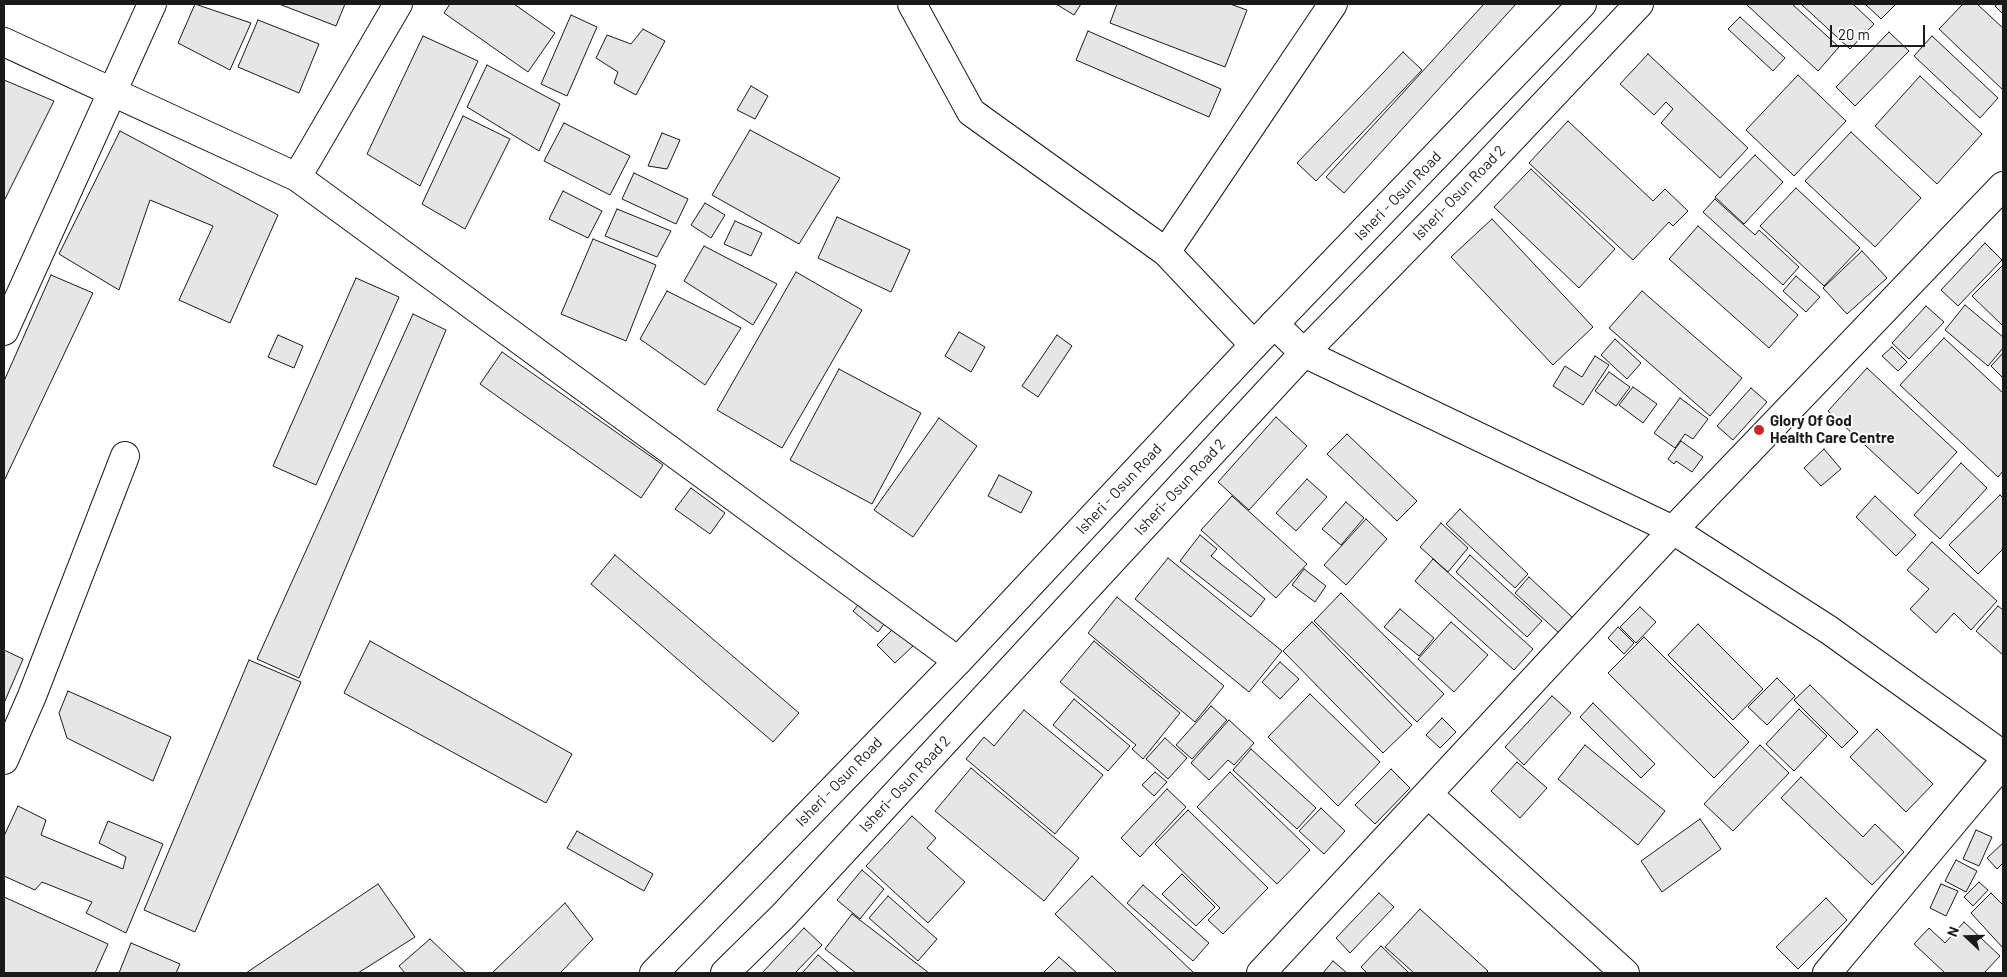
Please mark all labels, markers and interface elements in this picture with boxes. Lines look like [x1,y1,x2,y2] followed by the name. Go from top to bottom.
[1832,15,1927,47] scale bar
[1838,25,1870,43] text: 20 m
[1409,142,1509,244] street label: Isheri- Osun Road 2
[1351,148,1445,244] street label: Isheri - Osun Road
[1770,412,1895,447] place label: Glory Of God Health Care Centre
[1752,423,1766,437] marker: Glory Of God Health Care Centre
[1131,435,1229,539] street label: Isheri- Osun Road 2
[1072,440,1166,538] street label: Isheri - Osun Road
[856,732,954,836] street label: Isheri- Osun Road 2
[792,734,886,830] street label: Isheri - Osun Road
[1942,912,1992,962] north arrow
[1943,924,1962,939] text: N

